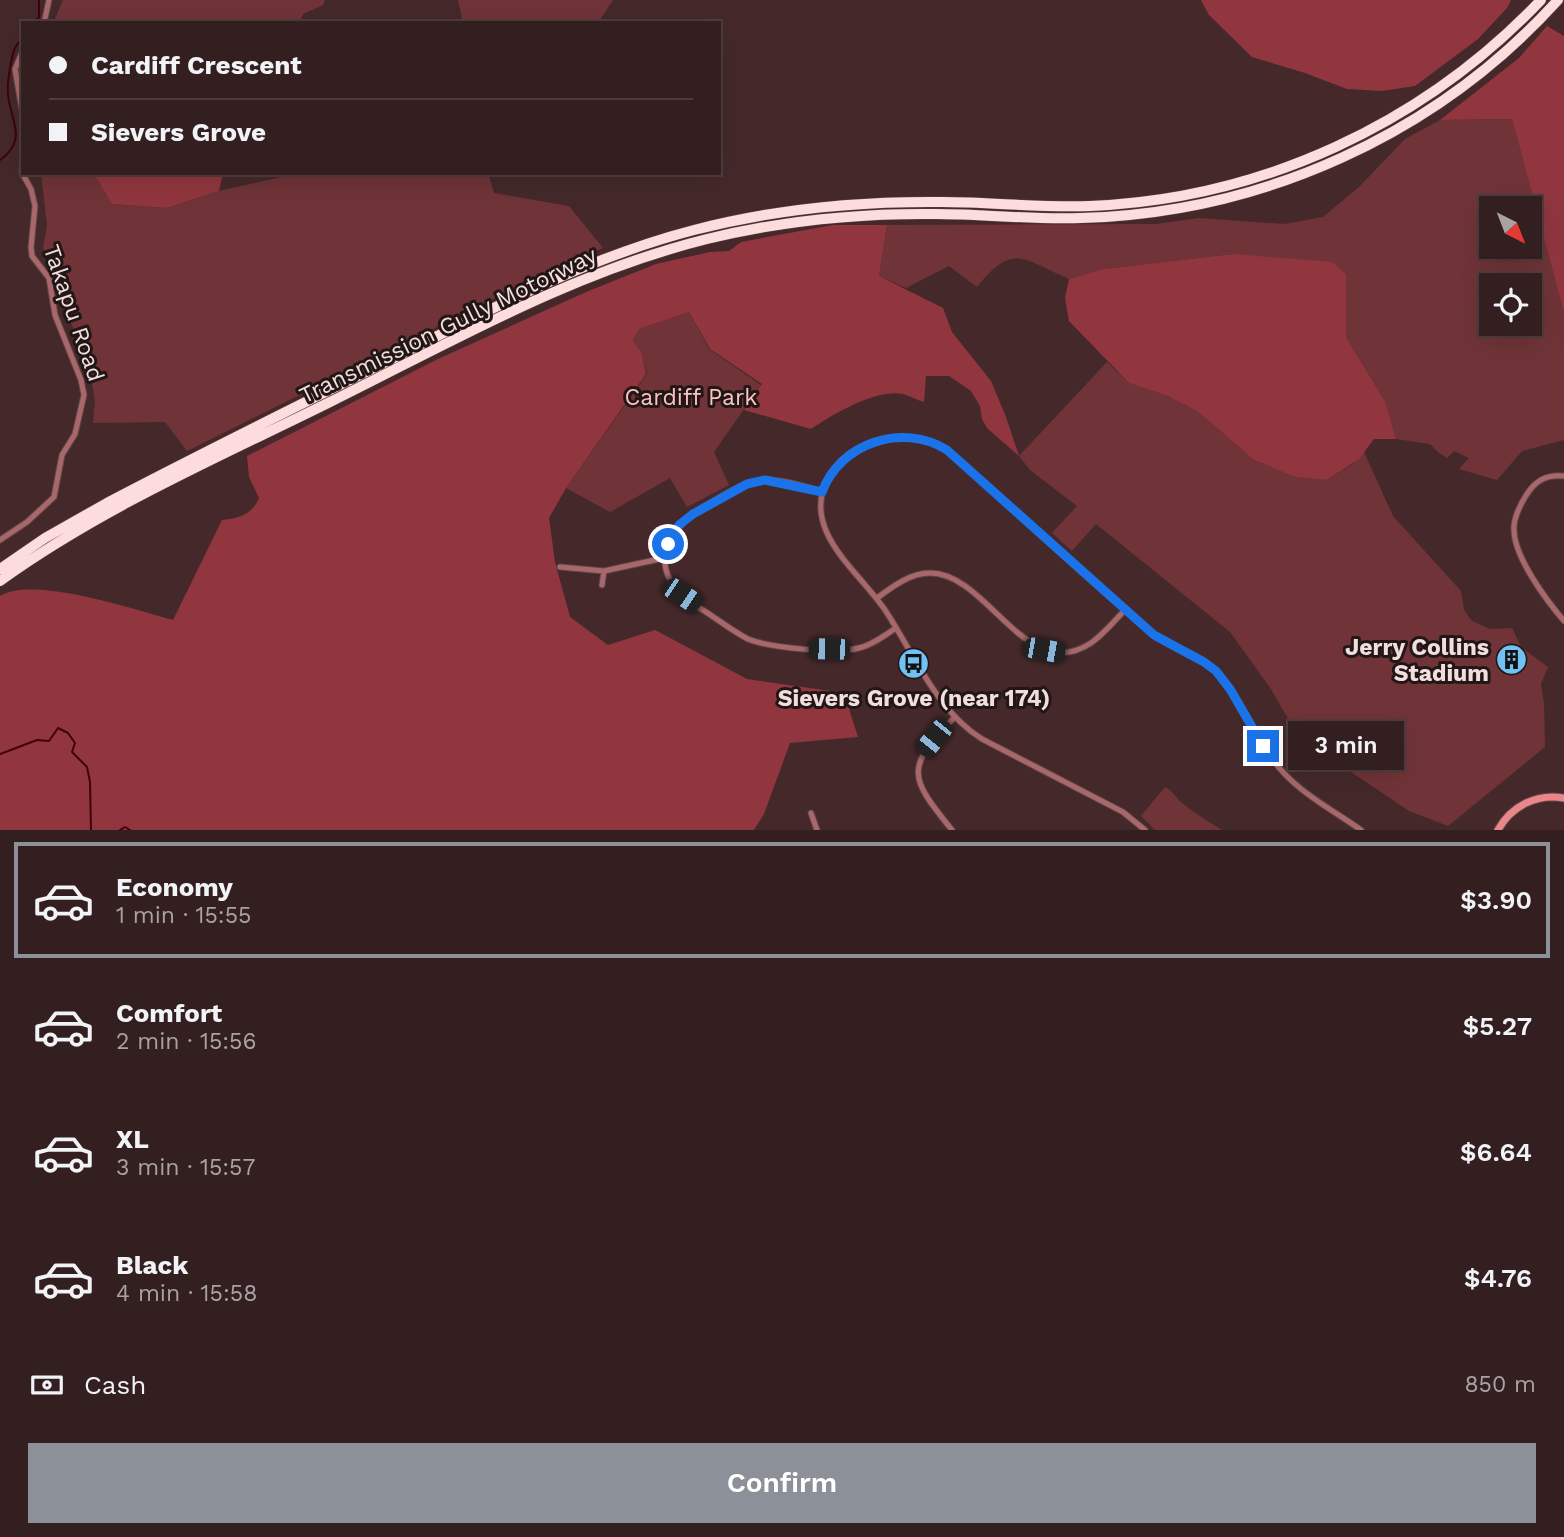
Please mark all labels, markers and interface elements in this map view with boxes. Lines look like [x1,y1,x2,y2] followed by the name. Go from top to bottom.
[91,50,302,80] text: Cardiff Crescent
[91,117,266,147] text: Sievers Grove
[1479,196,1542,259] north arrow
[1479,196,1542,336] map controls
[37,241,110,385] street label: Takapu Road
[295,241,601,409] street label: Transmission Gully Motorway
[1479,273,1542,336] button: locate
[625,384,757,411] park label: Cardiff Park
[652,528,684,560] route start
[659,575,706,615] car
[1345,634,1489,687] place label: Jerry Collins Stadium
[1022,636,1067,664] car
[808,638,851,660] car
[1495,643,1529,677] building icon: Jerry Collins Stadium
[897,647,931,681] bus stop icon: Sievers Grove (near 174)
[778,685,1050,712] place label: Sievers Grove (near 174)
[913,715,956,761] car
[1288,722,1403,770] callout: 3 min
[1247,730,1279,762] route end
[1314,732,1378,759] text: 3 min
[32,869,95,932] icon: car
[116,872,233,902] text: Economy
[1460,885,1532,915] text: $3.90
[116,902,251,929] text: 1 min · 15:55
[32,995,95,1058] icon: car
[116,998,222,1028] text: Comfort
[1463,1011,1532,1041] text: $5.27
[116,1028,256,1055] text: 2 min · 15:56
[32,1121,95,1184] icon: car
[116,1124,149,1154] text: XL
[1460,1137,1532,1167] text: $6.64
[116,1154,255,1181] text: 3 min · 15:57
[32,1247,95,1310] icon: car
[116,1250,188,1280] text: Black
[1464,1263,1532,1293] text: $4.76
[116,1280,257,1307] text: 4 min · 15:58
[28,1366,66,1404] icon: cash
[84,1370,146,1400] text: Cash
[1464,1371,1536,1398] text: 850 m
[28,1443,1536,1523] button: Confirm

